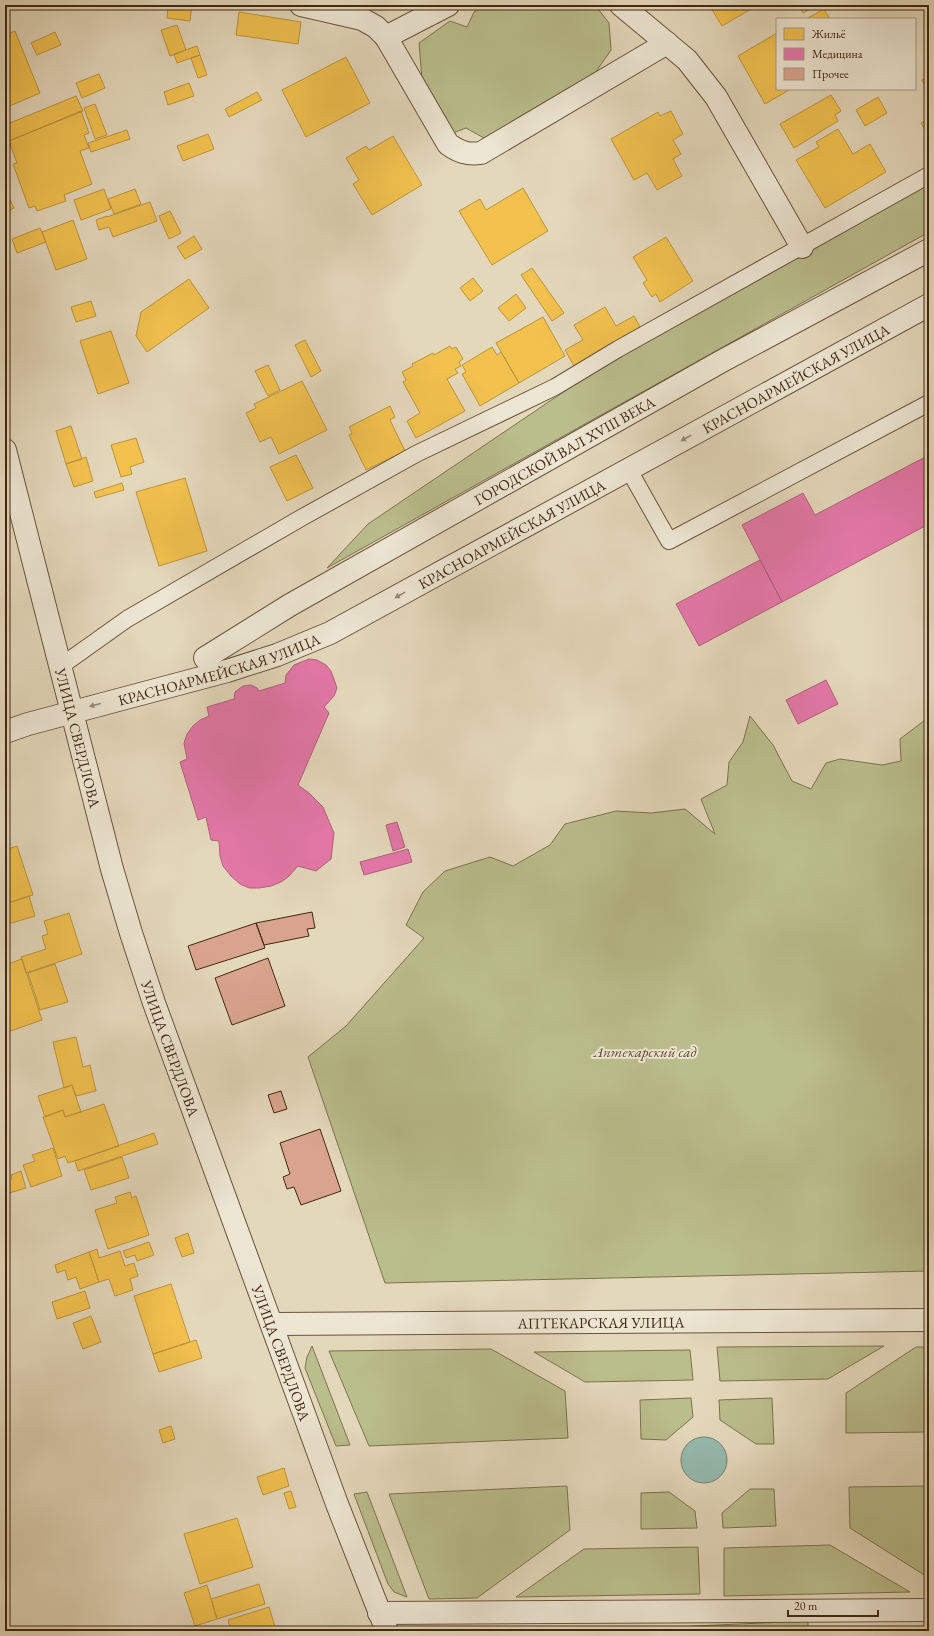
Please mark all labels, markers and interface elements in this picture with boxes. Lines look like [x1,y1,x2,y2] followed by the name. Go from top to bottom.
[776,18,916,90] legend
[811,26,846,42] text: Жильё
[812,46,863,62] text: Медицина
[812,66,849,82] text: Прочее
[699,319,893,437] street label: КРАСНОАРМЕЙСКАЯ УЛИЦА
[470,391,658,509] street label: ГОРОДСКОЙ ВАЛ XVIII ВЕКА
[680,435,692,442] one-way arrow
[414,474,609,593] street label: КРАСНОАРМЕЙСКАЯ УЛИЦА
[394,592,406,598] one-way arrow
[116,629,323,709] street label: КРАСНОАРМЕЙСКАЯ УЛИЦА
[51,665,106,810] street label: УЛИЦА СВЕРДЛОВА
[89,703,101,709] one-way arrow
[137,977,204,1119] street label: УЛИЦА СВЕРДЛОВА
[592,1042,697,1061] park label: Аптекарский сад
[248,1281,315,1424] street label: УЛИЦА СВЕРДЛОВА
[516,1312,685,1332] street label: АПТЕКАРСКАЯ УЛИЦА
[788,1592,878,1618] scale bar
[794,1598,818,1614] text: 20 m

